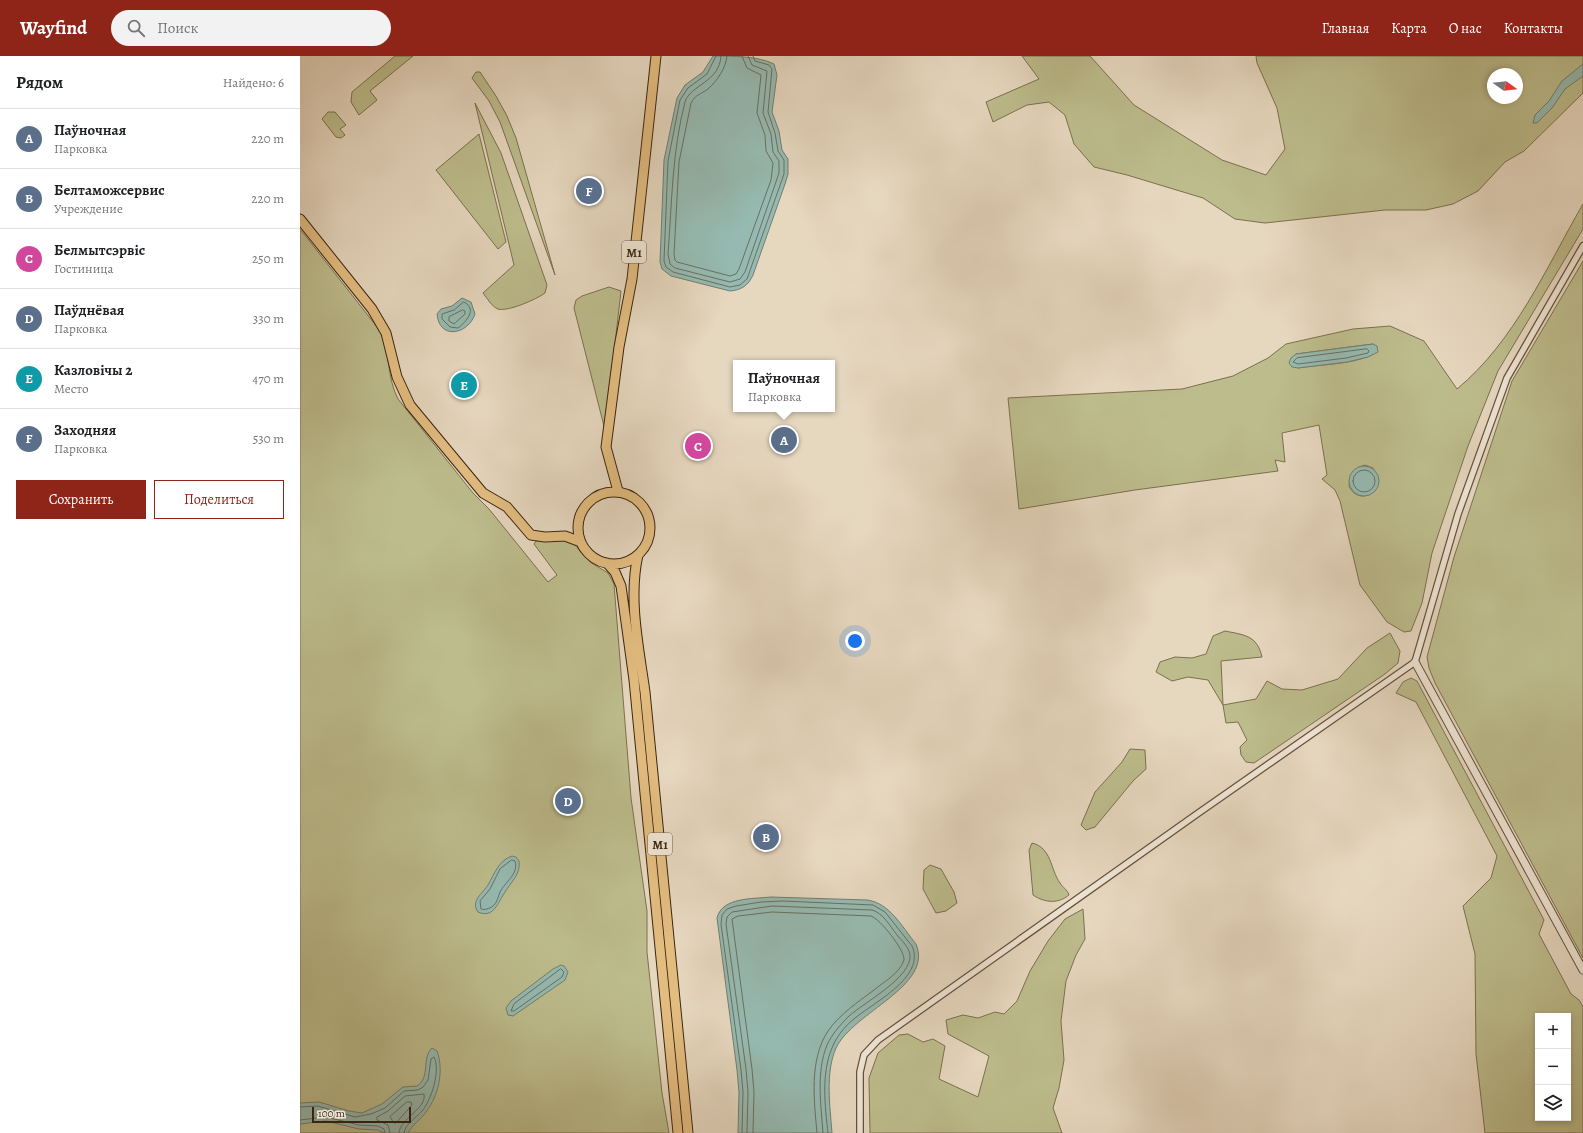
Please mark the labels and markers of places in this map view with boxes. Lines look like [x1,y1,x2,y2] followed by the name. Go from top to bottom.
[576,176,602,206] pin: F
[451,370,477,400] pin: E
[771,425,797,455] pin: A
[685,431,711,461] pin: C
[555,786,581,816] pin: D
[753,822,779,852] pin: B

